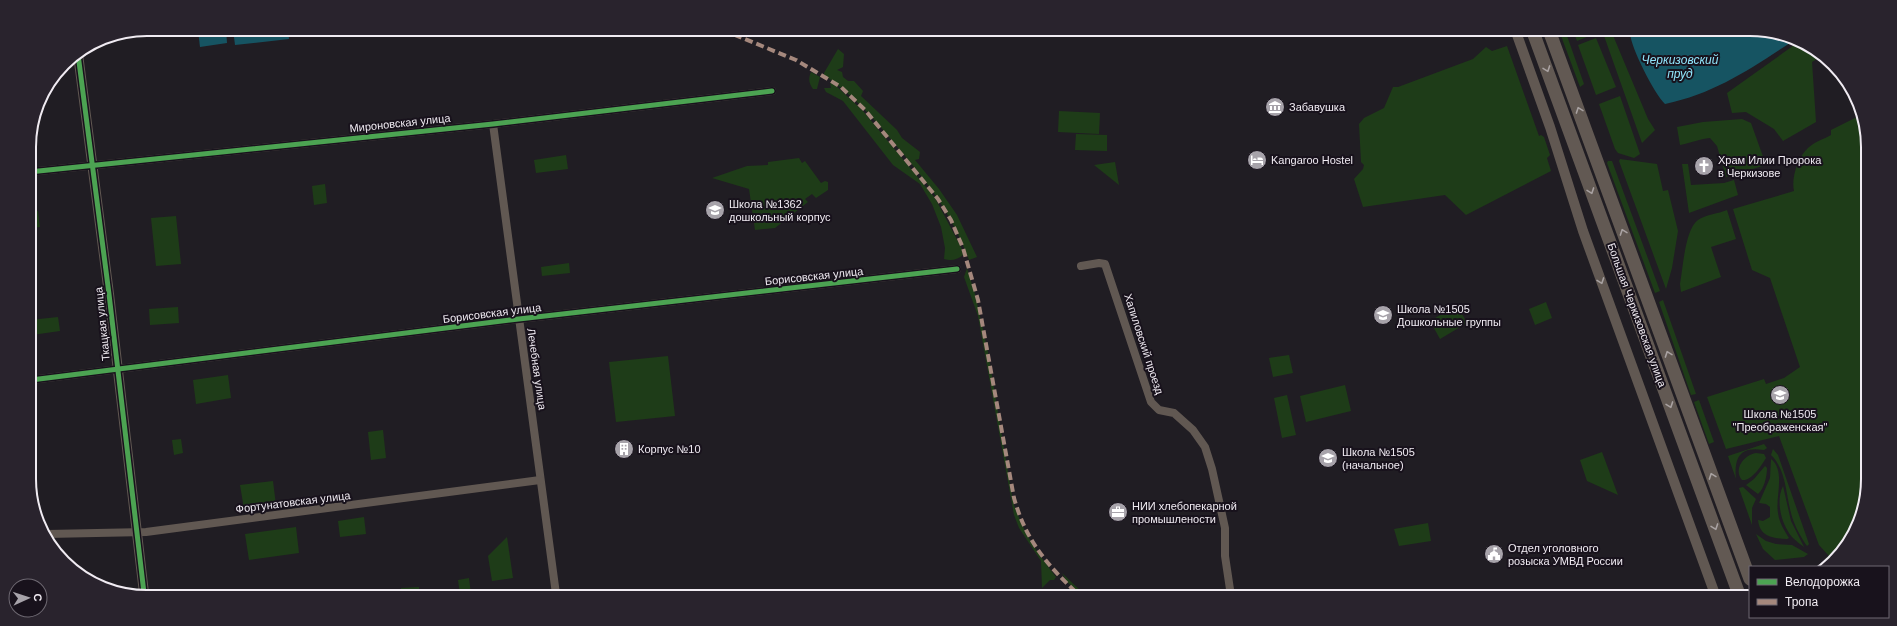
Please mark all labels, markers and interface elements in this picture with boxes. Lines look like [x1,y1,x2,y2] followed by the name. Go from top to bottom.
[1642,53,1719,81] water label: Черкизовский пруд
[1542,66,1550,73] one-way arrow
[1264,96,1286,118] museum icon: Забавушка
[1289,101,1346,113] place label: Забавушка
[1575,107,1583,114] one-way arrow
[349,112,452,134] street label: Мироновская улица
[1246,149,1268,171] hotel icon: Kangaroo Hostel
[1271,154,1353,166] place label: Kangaroo Hostel
[1718,154,1822,179] place label: Храм Илии Пророка в Черкизове
[1693,155,1715,177] church icon: Храм Илии Пророка в Черкизове
[1587,188,1595,195] one-way arrow
[729,198,831,223] place label: Школа №1362 дошкольный корпус
[704,199,726,221] school or university icon: Школа №1362 дошкольный корпус
[1620,229,1628,236] one-way arrow
[1605,241,1669,389] street label: Большая Черкизовская улица
[764,265,865,287] street label: Борисовская улица
[1596,278,1604,285] one-way arrow
[92,286,112,361] street label: Ткацкая улица
[1122,292,1166,396] street label: Хапиловский проезд
[442,301,543,325] street label: Борисовская улица
[1397,303,1501,328] place label: Школа №1505 Дошкольные группы
[1372,304,1394,326] school or university icon: Школа №1505 Дошкольные группы
[525,327,549,412] street label: Лечебная улица
[1664,351,1672,358] one-way arrow
[1769,384,1791,406] school or university icon: Школа №1505 "Преображенская"
[1665,402,1673,409] one-way arrow
[1733,408,1827,433] place label: Школа №1505 "Преображенская"
[613,438,635,460] building icon: Корпус №10
[638,443,701,455] place label: Корпус №10
[1342,446,1415,471] place label: Школа №1505 (начальное)
[1317,447,1339,469] school or university icon: Школа №1505 (начальное)
[1709,473,1717,480] one-way arrow
[235,489,352,515] street label: Фортунатовская улица
[1132,500,1237,525] place label: НИИ хлебопекарной промышлености
[1107,501,1129,523] office icon: НИИ хлебопекарной промышлености
[1710,524,1718,531] one-way arrow
[1508,542,1623,567] place label: Отдел уголовного розыска УМВД России
[1483,543,1505,565] public building icon: Отдел уголовного розыска УМВД России
[1749,566,1889,618] legend
[1785,575,1860,589] text: Велодорожка
[8,578,48,618] north arrow
[32,593,44,602] text: С
[1785,595,1819,609] text: Тропа

